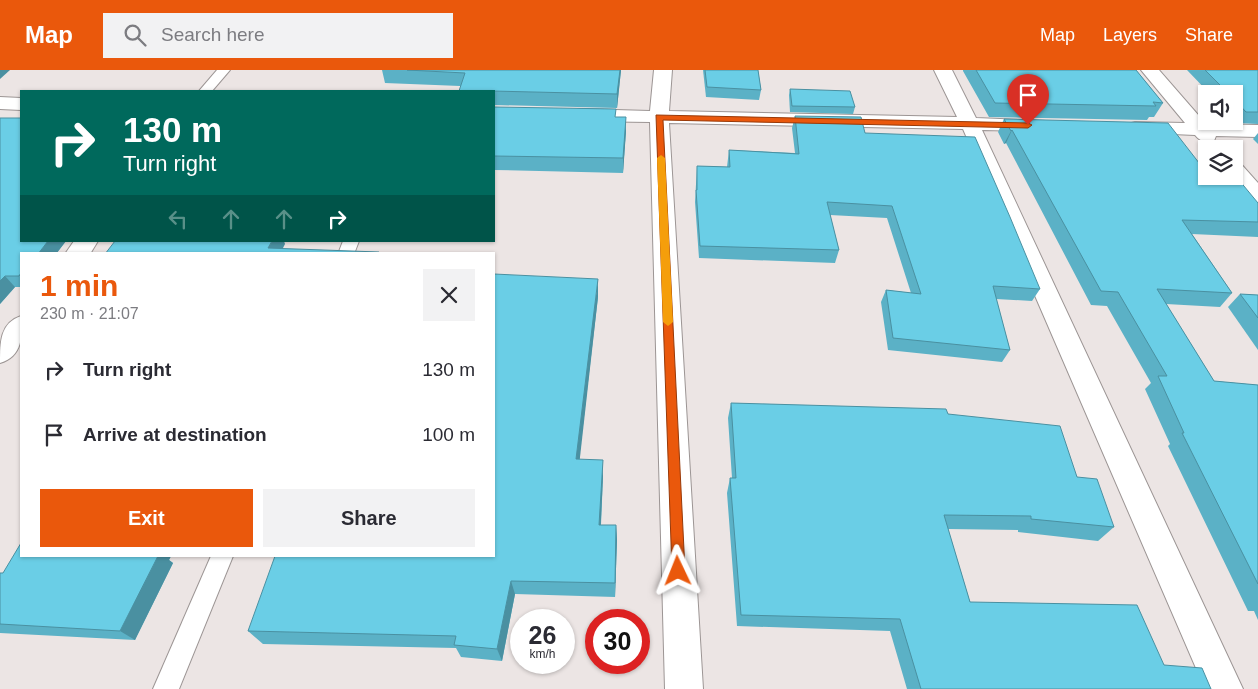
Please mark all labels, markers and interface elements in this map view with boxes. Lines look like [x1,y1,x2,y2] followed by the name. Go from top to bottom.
[103,13,453,58] search box
[25,21,73,48] text: Map
[121,21,149,49] icon: search
[161,24,265,45] text: Search here
[1040,25,1075,45] text: Map
[1103,25,1157,45] text: Layers
[1185,25,1233,45] text: Share
[1007,74,1049,125] pin
[1014,81,1042,109] icon: arrive
[1198,85,1243,185] map controls
[1198,85,1243,130] button: sound
[40,110,105,175] icon: right
[123,110,222,149] text: 130 m
[1198,140,1243,185] button: layers
[123,151,216,176] text: Turn right
[164,205,192,233] icon: left
[217,205,245,233] icon: ahead
[270,205,298,233] icon: ahead
[323,205,351,233] icon: right
[40,269,118,302] text: 1 min
[423,269,475,321] button: close
[40,305,139,322] text: 230 m · 21:07
[40,356,68,384] icon: right
[83,359,171,380] text: Turn right
[422,359,475,380] text: 130 m
[40,421,68,449] icon: arrive
[83,424,267,445] text: Arrive at destination
[422,424,475,445] text: 100 m
[40,489,253,547] button: Exit
[263,489,475,547] button: Share
[651,544,703,596] position arrow
[585,609,650,674] speed limit sign: 30
[529,621,556,649] text: 26
[529,647,556,661] text: km/h

